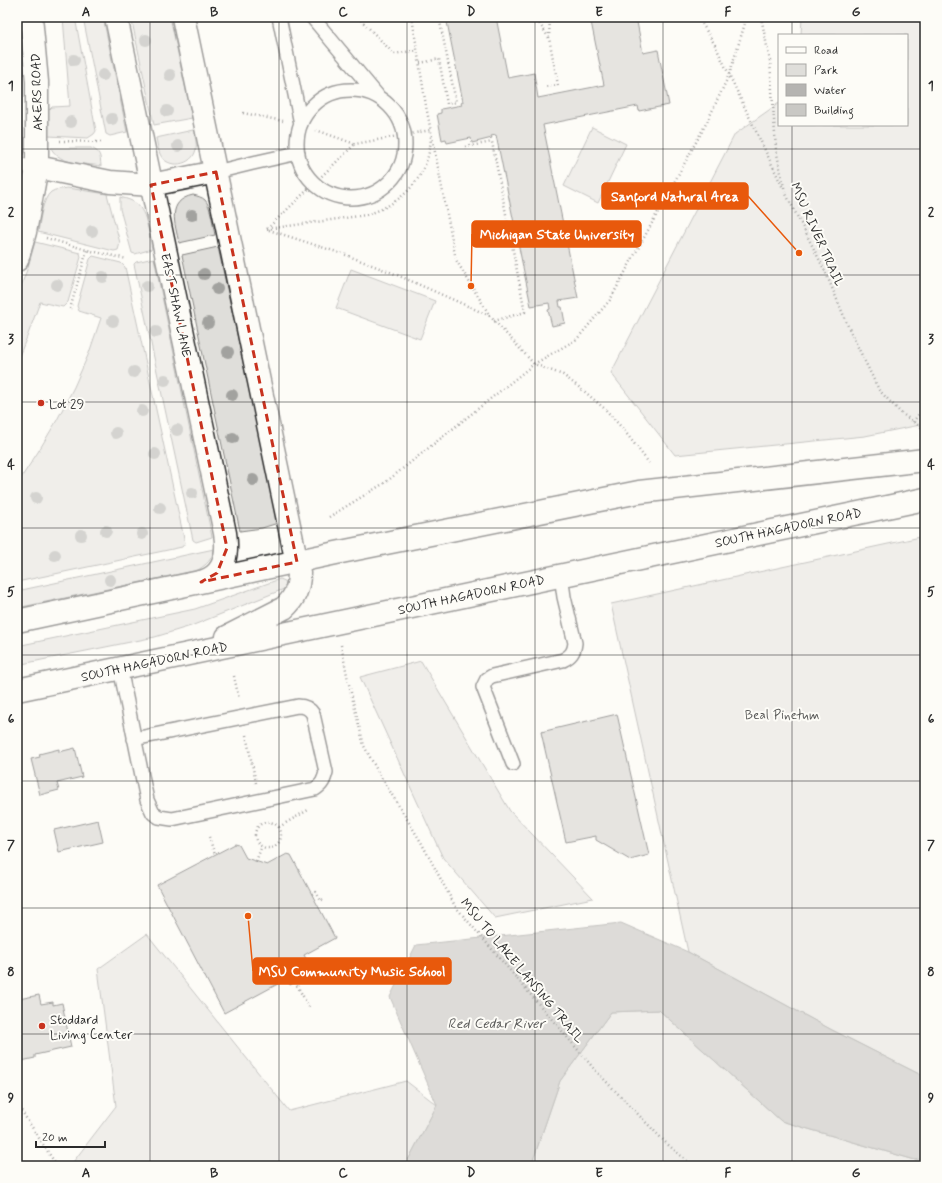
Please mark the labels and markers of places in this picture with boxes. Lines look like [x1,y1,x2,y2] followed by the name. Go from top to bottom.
[602,183,748,209] callout: Sanford Natural Area
[472,221,641,247] callout: Michigan State University
[49,396,84,413] place label: Lot 29
[36,398,46,408] marker: Lot 29
[253,958,451,984] callout: MSU Community Music School
[50,1012,133,1044] place label: Stoddard Living Center
[37,1021,47,1031] marker: Stoddard Living Center

